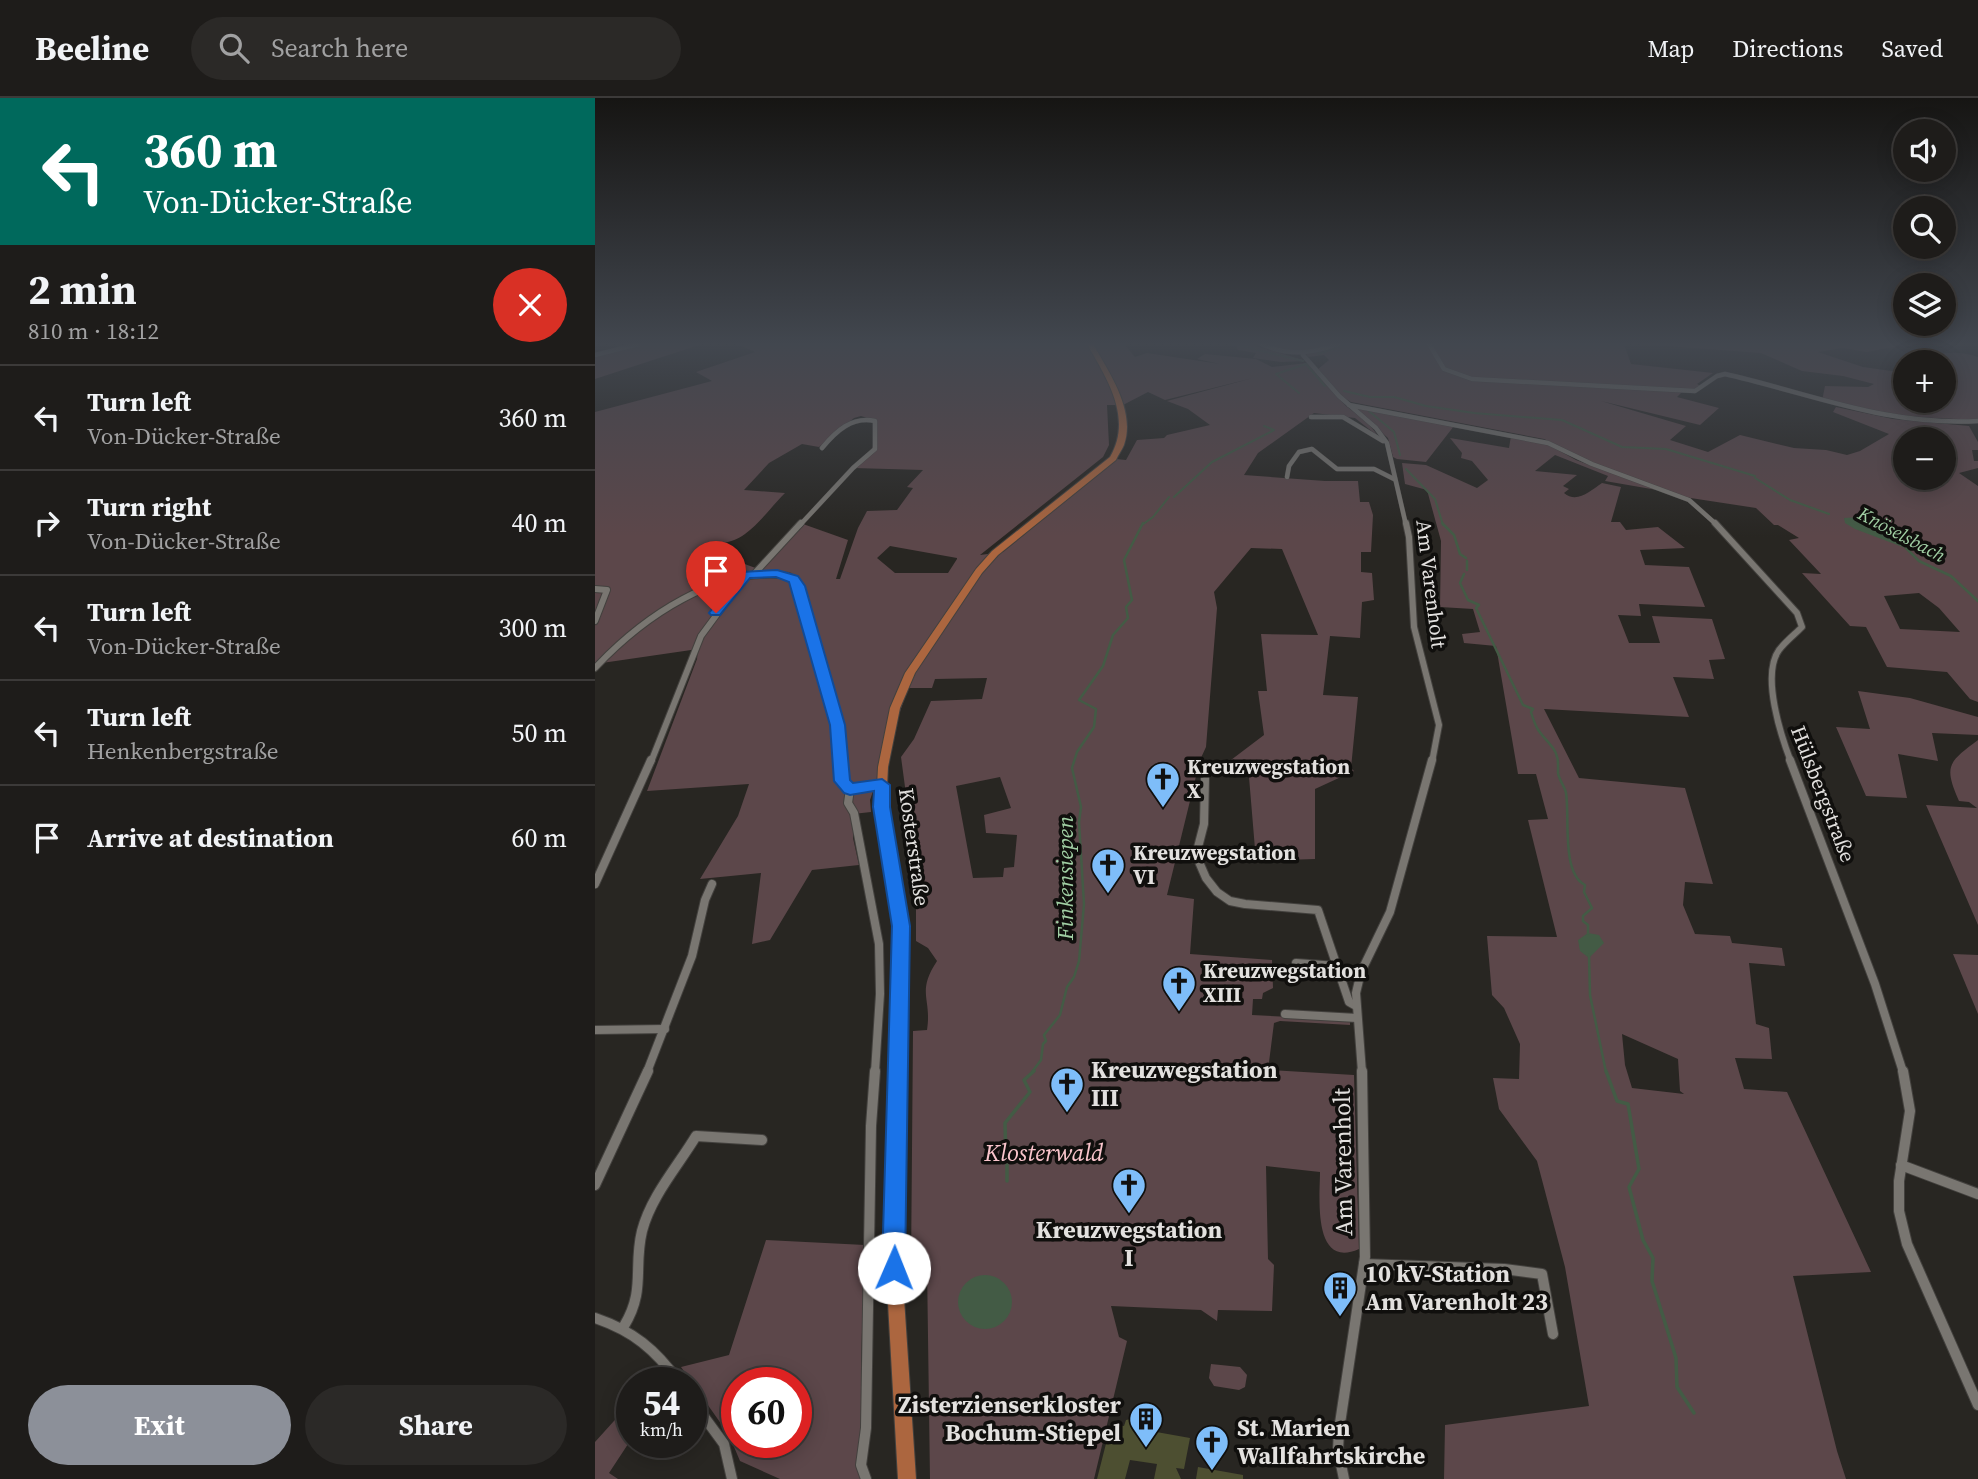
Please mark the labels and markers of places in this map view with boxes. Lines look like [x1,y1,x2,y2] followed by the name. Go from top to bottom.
[686,541,746,613] pin
[1187,752,1350,805] place label: Kreuzwegstation X
[1144,760,1182,809] church icon: Kreuzwegstation X
[1133,838,1296,891] place label: Kreuzwegstation VI
[1089,846,1127,895] church icon: Kreuzwegstation VI
[1203,956,1366,1009] place label: Kreuzwegstation XIII
[1160,964,1198,1013] church icon: Kreuzwegstation XIII
[1091,1053,1278,1114] place label: Kreuzwegstation III
[1048,1065,1086,1114] church icon: Kreuzwegstation III
[1110,1166,1148,1215] church icon: Kreuzwegstation I
[1036,1213,1222,1274] place label: Kreuzwegstation I
[1365,1257,1548,1318] place label: 10 kV-Station Am Varenholt 23
[1321,1269,1359,1318] building icon: 10 kV-Station Am Varenholt 23
[898,1388,1122,1449] place label: Zisterzienserkloster Bochum-Stiepel
[1127,1400,1165,1449] building icon: Zisterzienserkloster Bochum-Stiepel
[1237,1411,1425,1472] place label: St. Marien Wallfahrtskirche
[1193,1423,1231,1472] church icon: St. Marien Wallfahrtskirche

